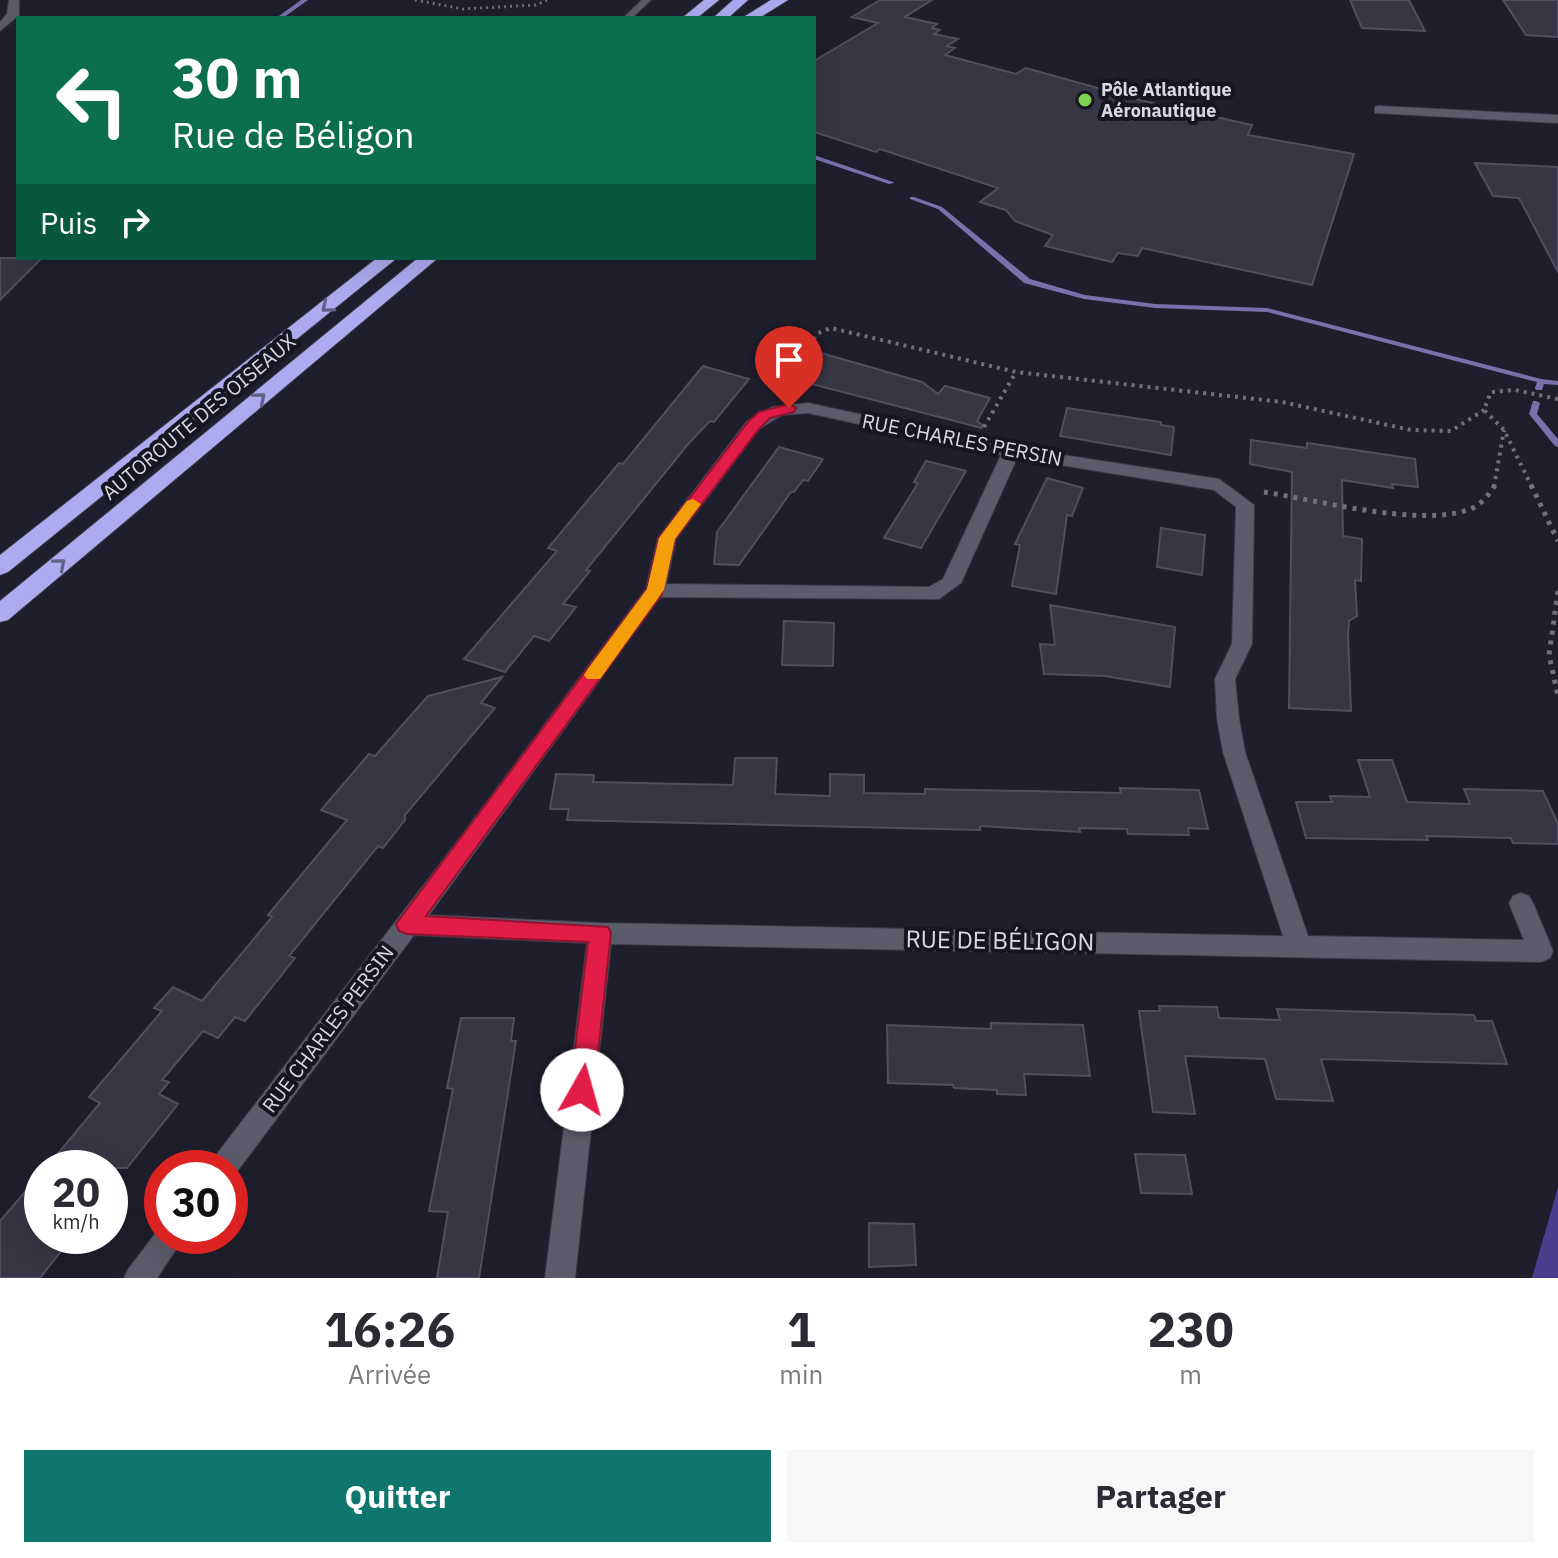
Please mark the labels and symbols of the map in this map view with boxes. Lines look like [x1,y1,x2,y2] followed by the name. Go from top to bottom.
[1101,78,1232,122] place label: Pôle Atlantique Aéronautique
[1076,91,1094,109] marker: Pôle Atlantique Aéronautique
[321,297,336,311] one-way arrow
[755,326,823,408] pin
[96,328,301,506] street label: AUTOROUTE DES OISEAUX
[251,393,265,408] one-way arrow
[860,407,1064,472] street label: RUE CHARLES PERSIN
[51,559,65,574] one-way arrow
[905,922,1095,958] street label: RUE DE BÉLIGON
[256,939,399,1118] street label: RUE CHARLES PERSIN
[540,1048,624,1132] position arrow
[144,1150,248,1254] speed limit sign: 30

